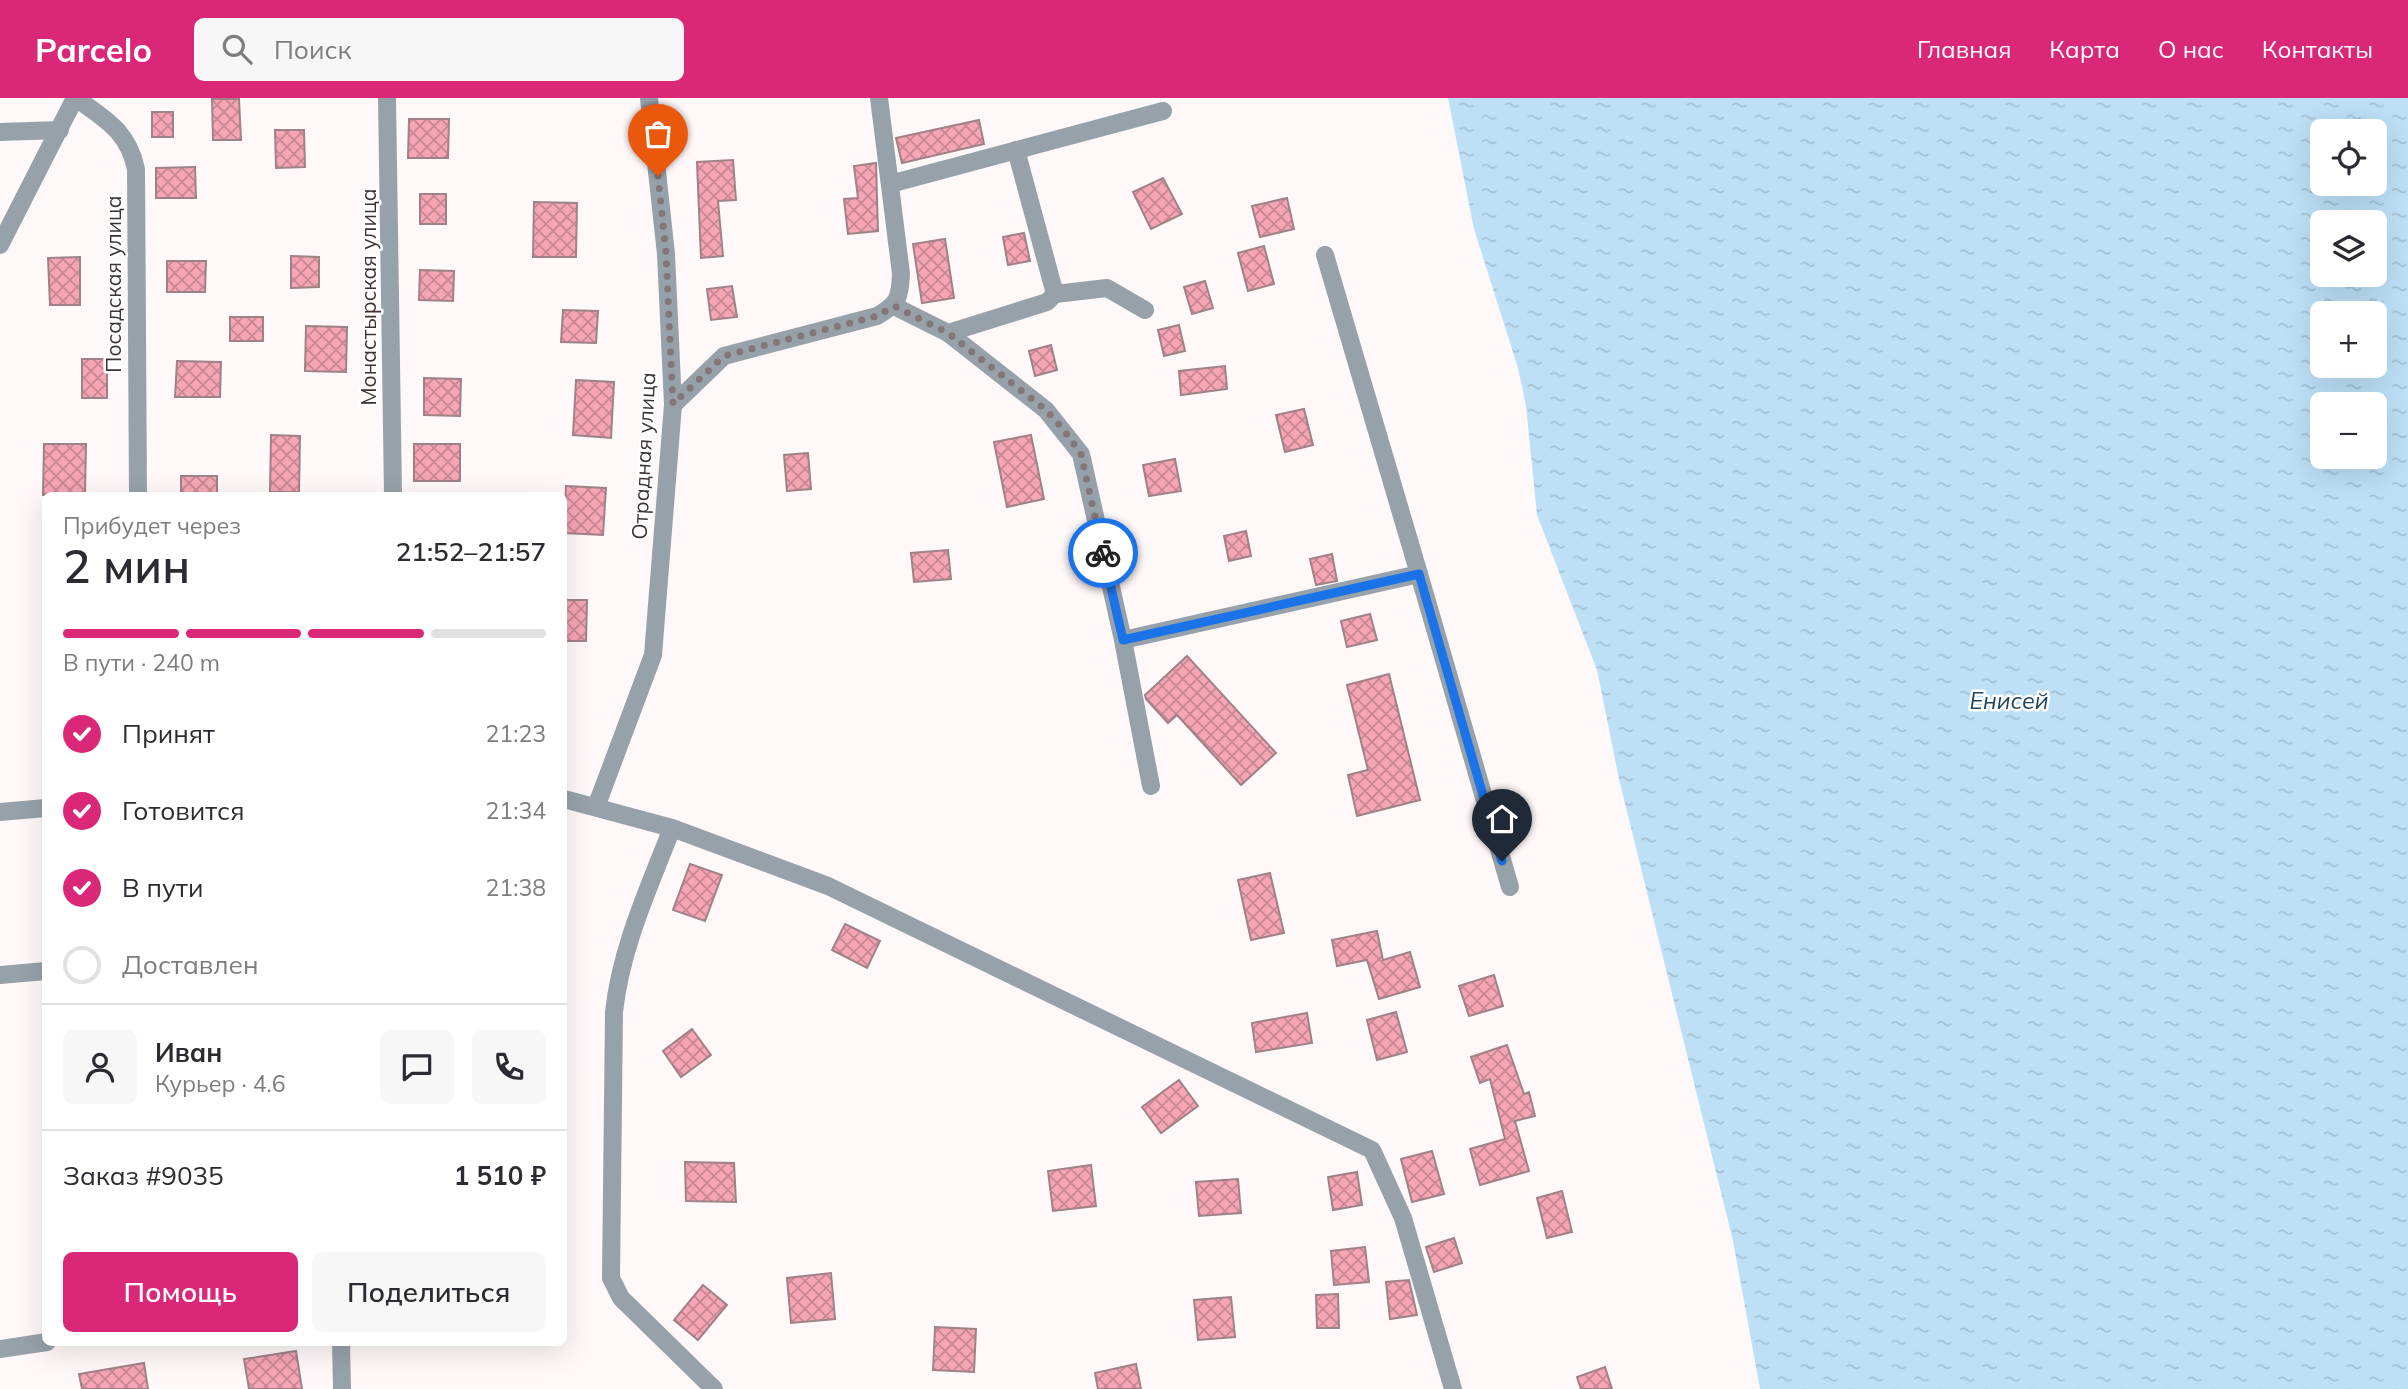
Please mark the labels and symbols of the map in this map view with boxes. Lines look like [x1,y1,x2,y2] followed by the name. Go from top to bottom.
[628,104,688,176] pin
[355,188,381,406] street label: Монастырская улица
[100,195,126,373] street label: Посадская улица
[626,372,660,540] street label: Отрадная улица
[1068,518,1138,588] courier
[1969,686,2049,715] water label: Енисей
[1472,789,1532,861] pin

